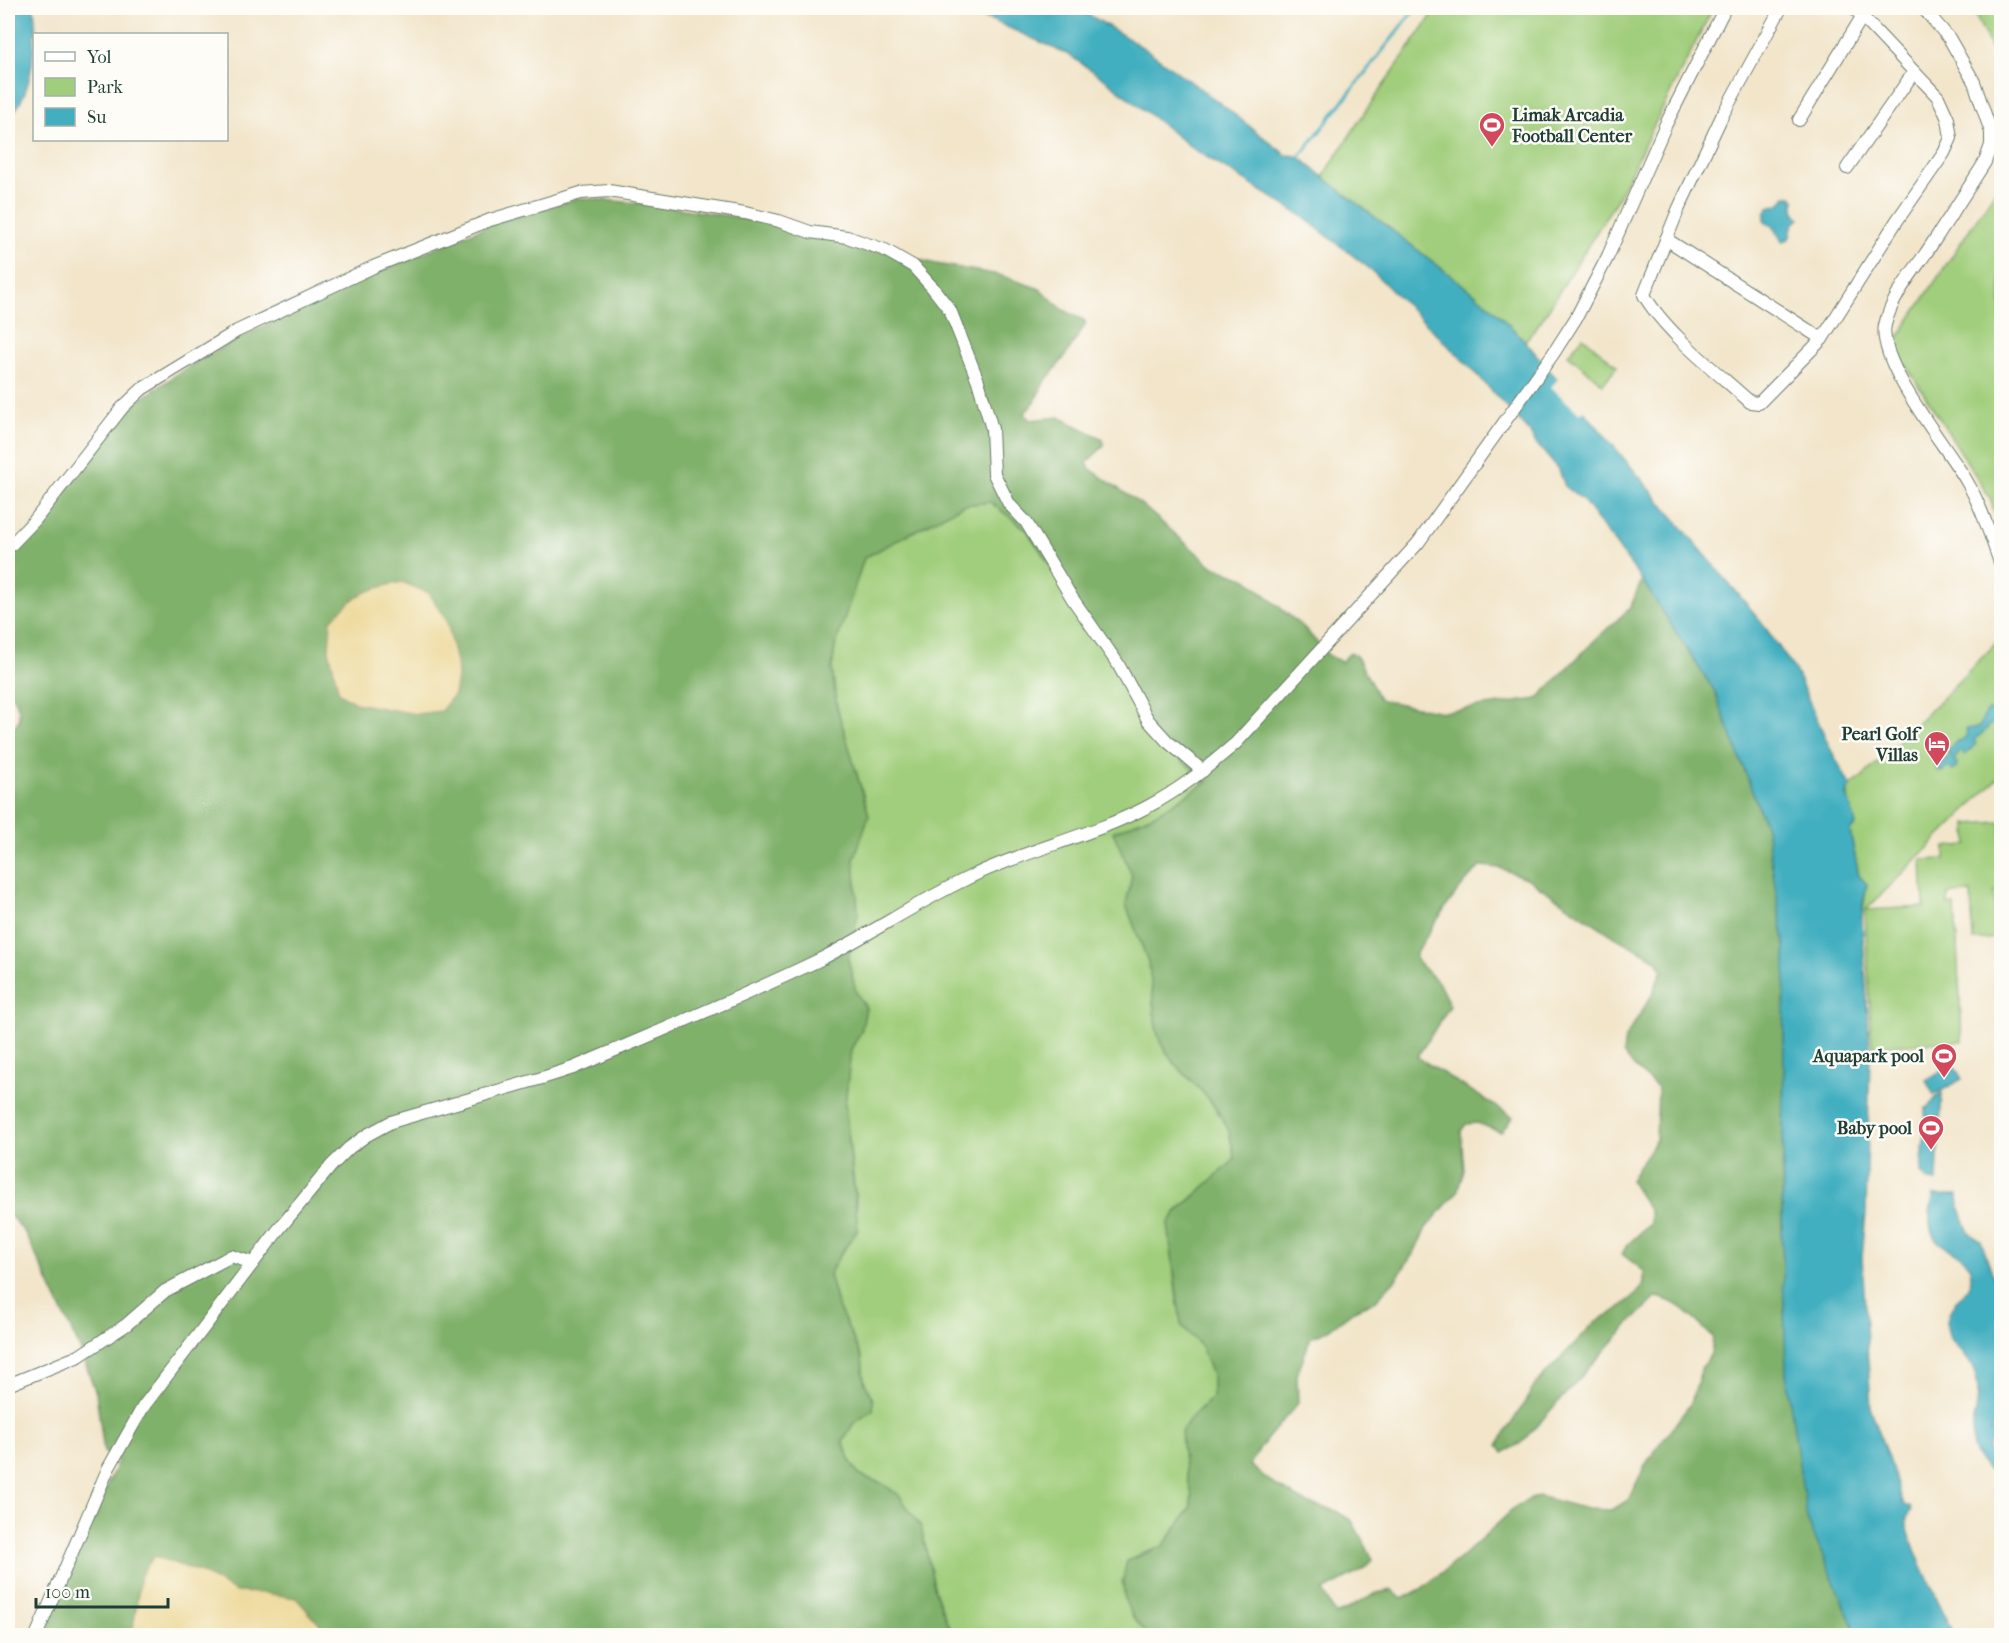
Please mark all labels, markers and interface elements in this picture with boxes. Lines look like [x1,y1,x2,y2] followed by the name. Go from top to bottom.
[33,33,228,141] legend
[86,47,112,68] text: Yol
[87,77,124,98] text: Park
[1511,105,1632,147] place label: Limak Arcadia Football Center
[87,107,106,128] text: Su
[1477,110,1507,148] sports icon: Limak Arcadia Football Center
[1841,724,1922,766] place label: Pearl Golf Villas
[1922,729,1952,767] hotel icon: Pearl Golf Villas
[1929,1041,1959,1079] sports icon: Aquapark pool
[1812,1046,1925,1067] place label: Aquapark pool
[1916,1113,1946,1151] sports icon: Baby pool
[1837,1118,1913,1139] place label: Baby pool
[36,1571,168,1609] scale bar
[45,1582,90,1603] text: 100 m

